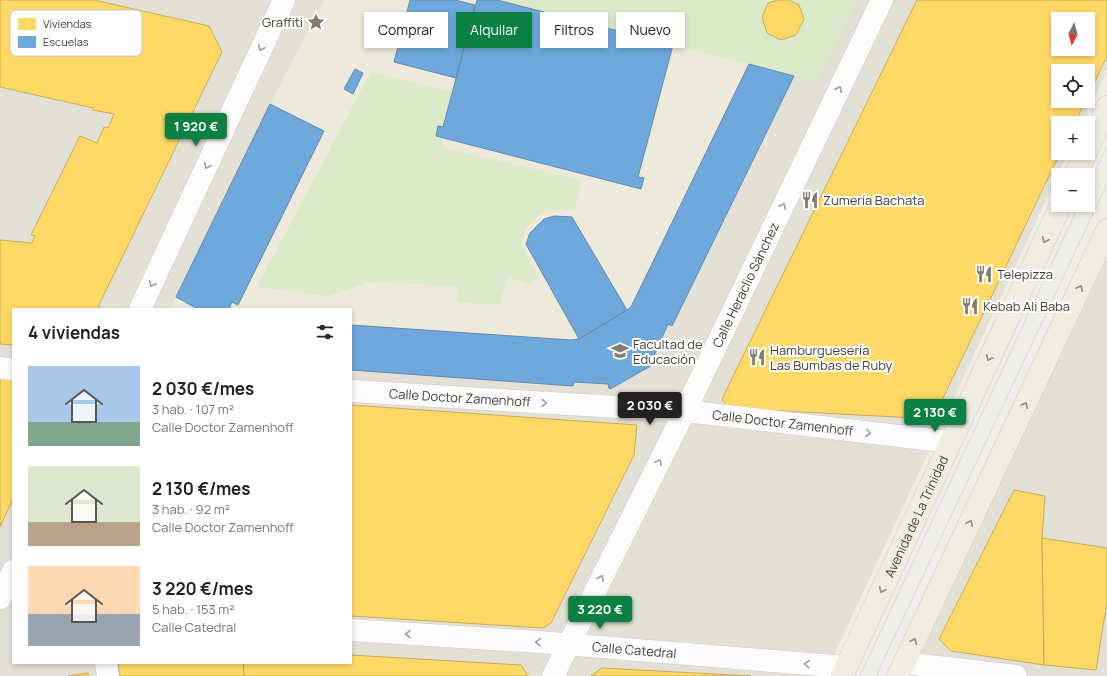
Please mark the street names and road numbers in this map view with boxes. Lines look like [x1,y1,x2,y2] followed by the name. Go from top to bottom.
[708,219,783,350] street label: Calle Heraclio Sánchez
[388,384,532,411] street label: Calle Doctor Zamenhoff
[711,405,855,440] street label: Calle Doctor Zamenhoff
[880,453,952,580] street label: Avenida de La Trinidad
[592,637,677,662] street label: Calle Catedral

